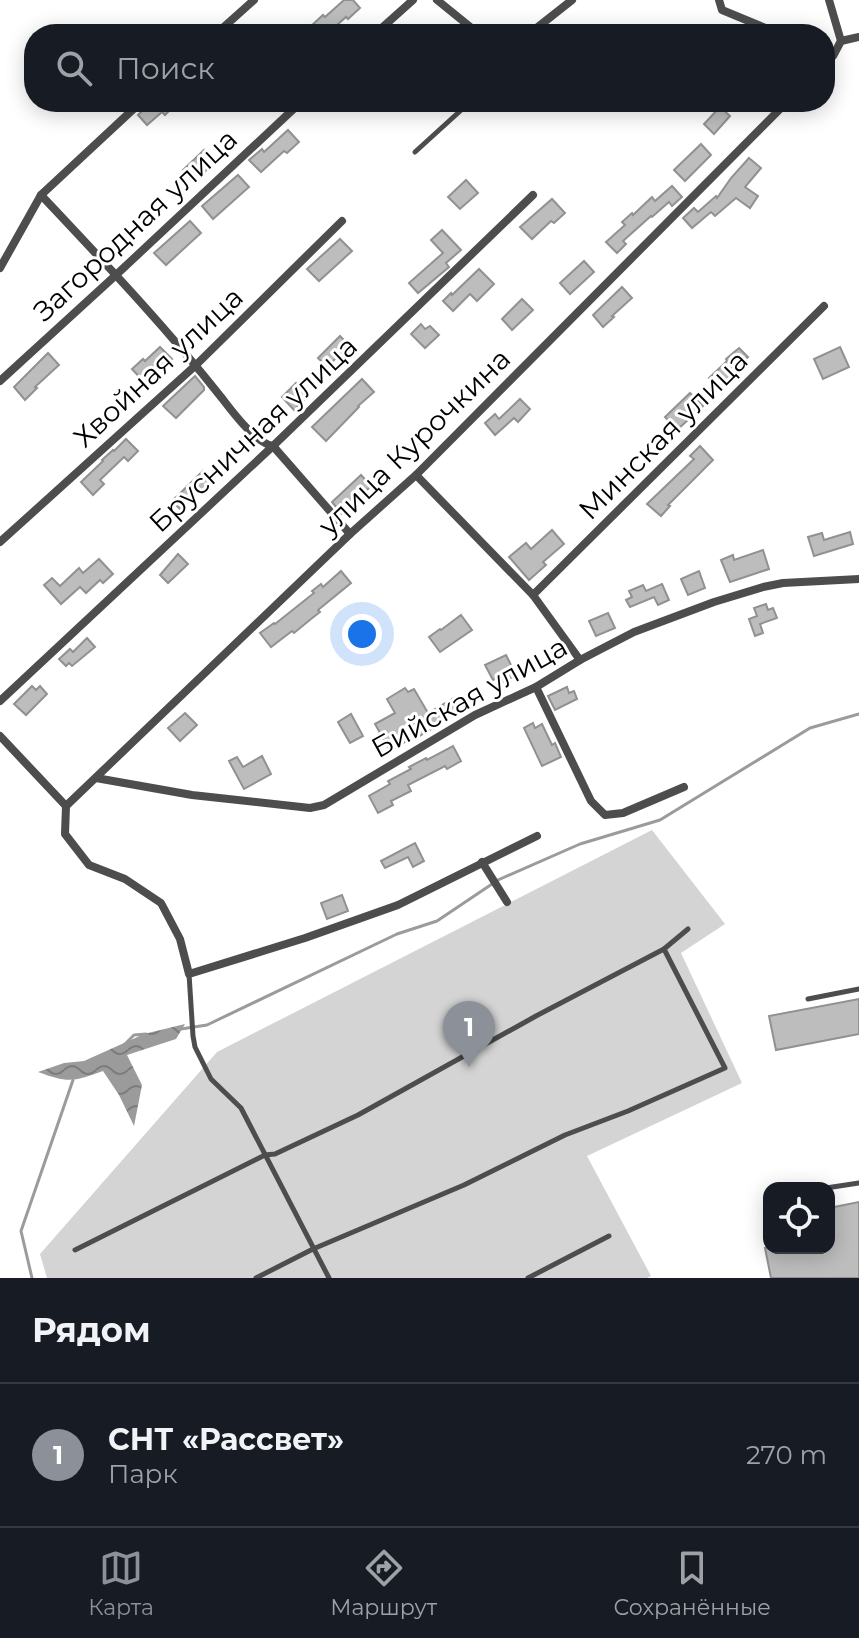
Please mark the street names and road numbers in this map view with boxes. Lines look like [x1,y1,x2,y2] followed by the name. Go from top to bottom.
[26,122,244,328] street label: Загородная улица
[66,280,250,454] street label: Хвойная улица
[142,329,364,539] street label: Брусничная улица
[310,342,517,543] street label: улица Курочкина
[571,343,755,527] street label: Минская улица
[365,629,573,765] street label: Бийская улица

